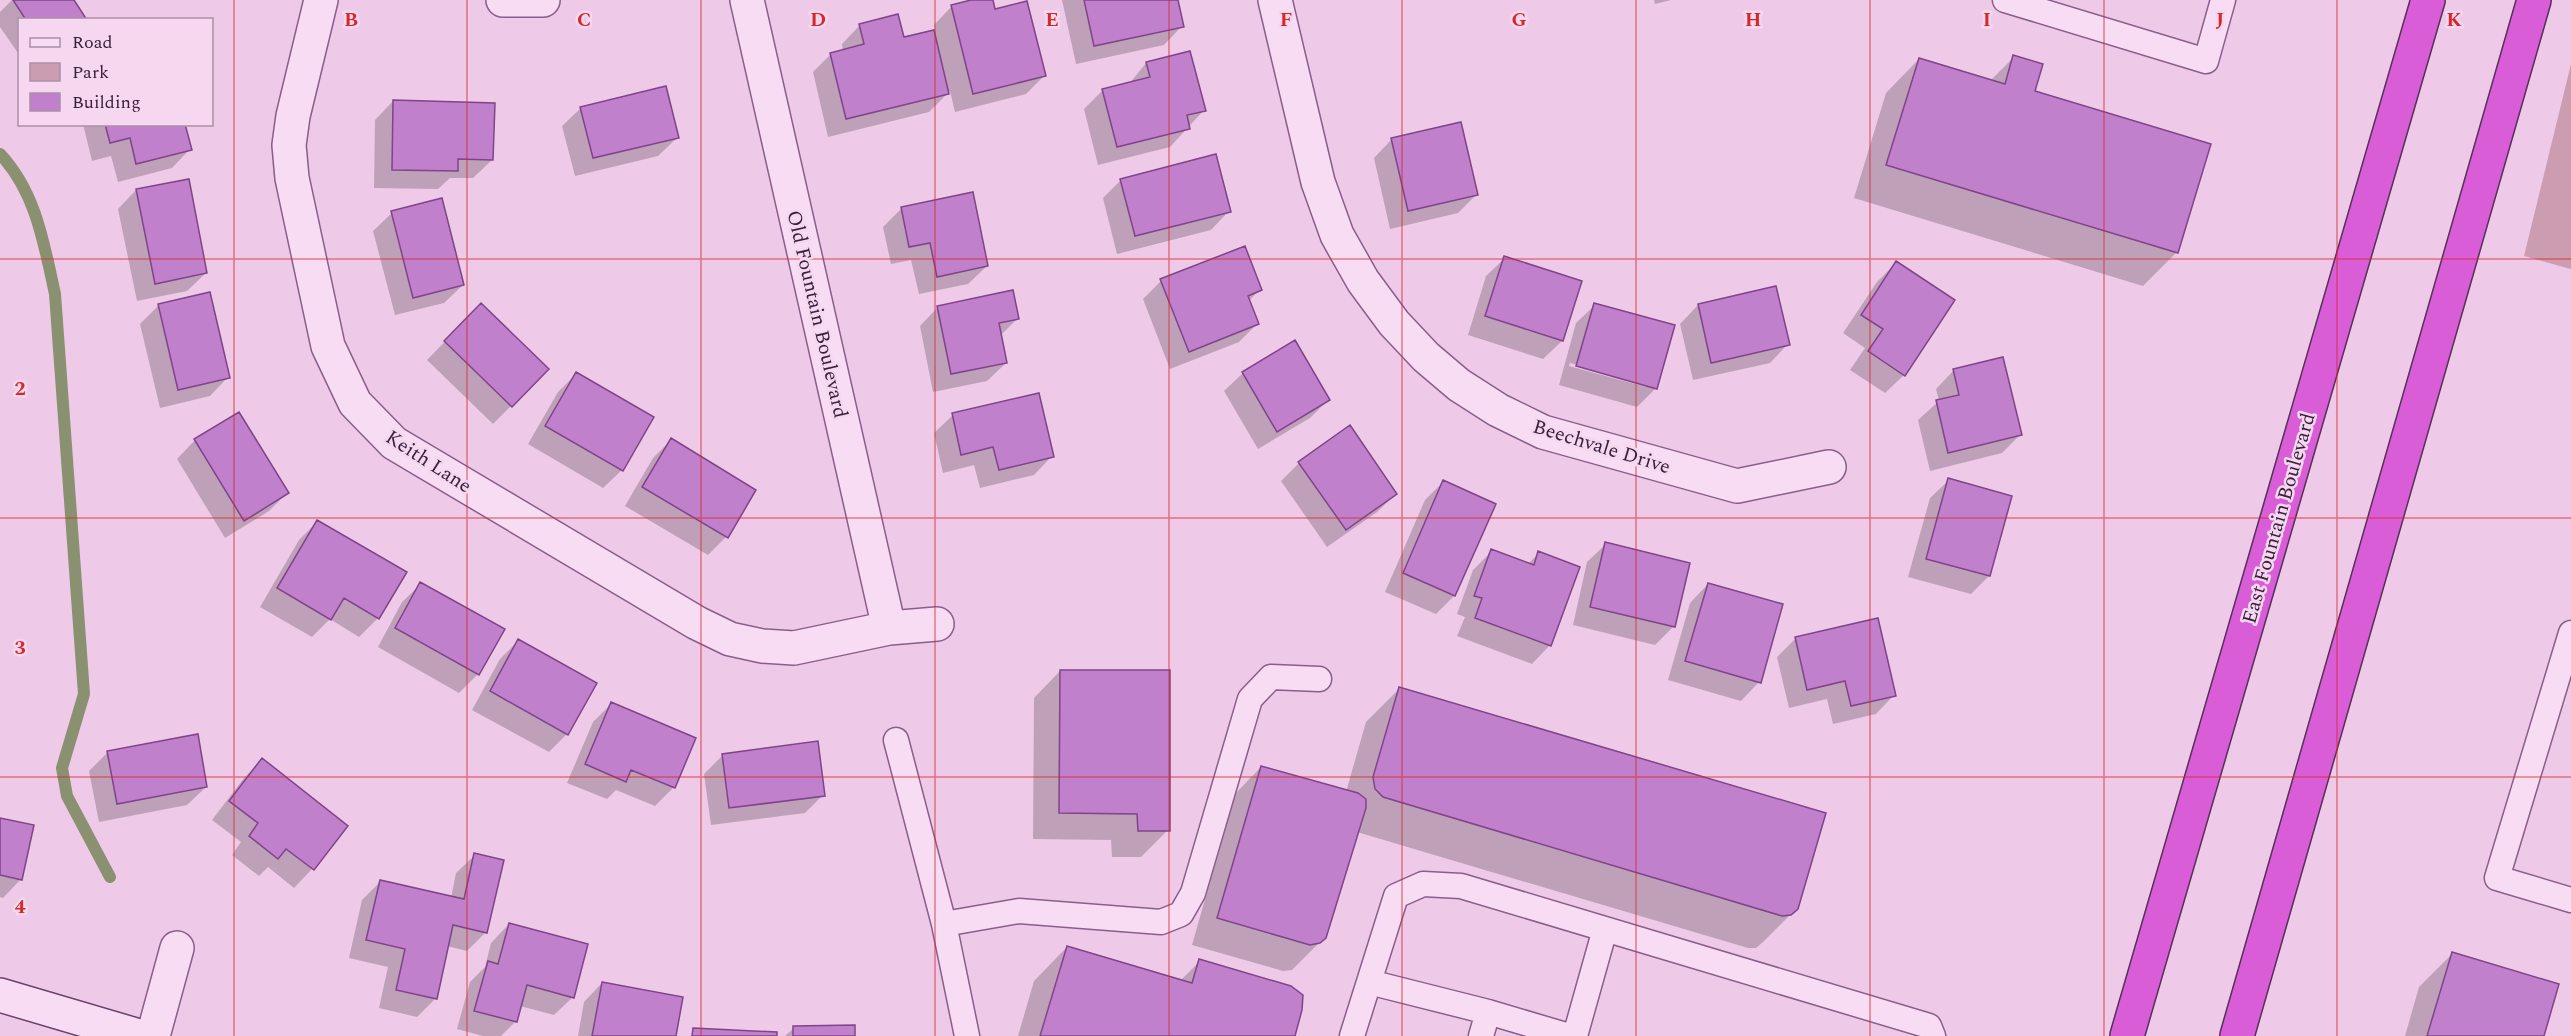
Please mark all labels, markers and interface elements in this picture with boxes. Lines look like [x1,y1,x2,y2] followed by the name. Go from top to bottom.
[344,5,358,35] text: B
[577,5,591,35] text: C
[810,5,826,35] text: D
[1045,5,1059,35] text: E
[1280,5,1292,35] text: F
[1511,5,1527,35] text: G
[1745,5,1761,35] text: H
[1983,5,1991,35] text: I
[2216,5,2224,35] text: J
[2446,5,2462,35] text: K
[18,18,213,126] legend
[72,29,113,56] text: Road
[72,59,109,86] text: Park
[72,89,141,116] text: Building
[778,207,856,421] street label: Old Fountain Boulevard
[14,374,26,404] text: 2
[2235,409,2323,627] street label: East Fountain Boulevard
[1529,412,1674,482] street label: Beechvale Drive
[379,423,477,501] street label: Keith Lane
[14,633,26,663] text: 3
[14,892,26,922] text: 4

